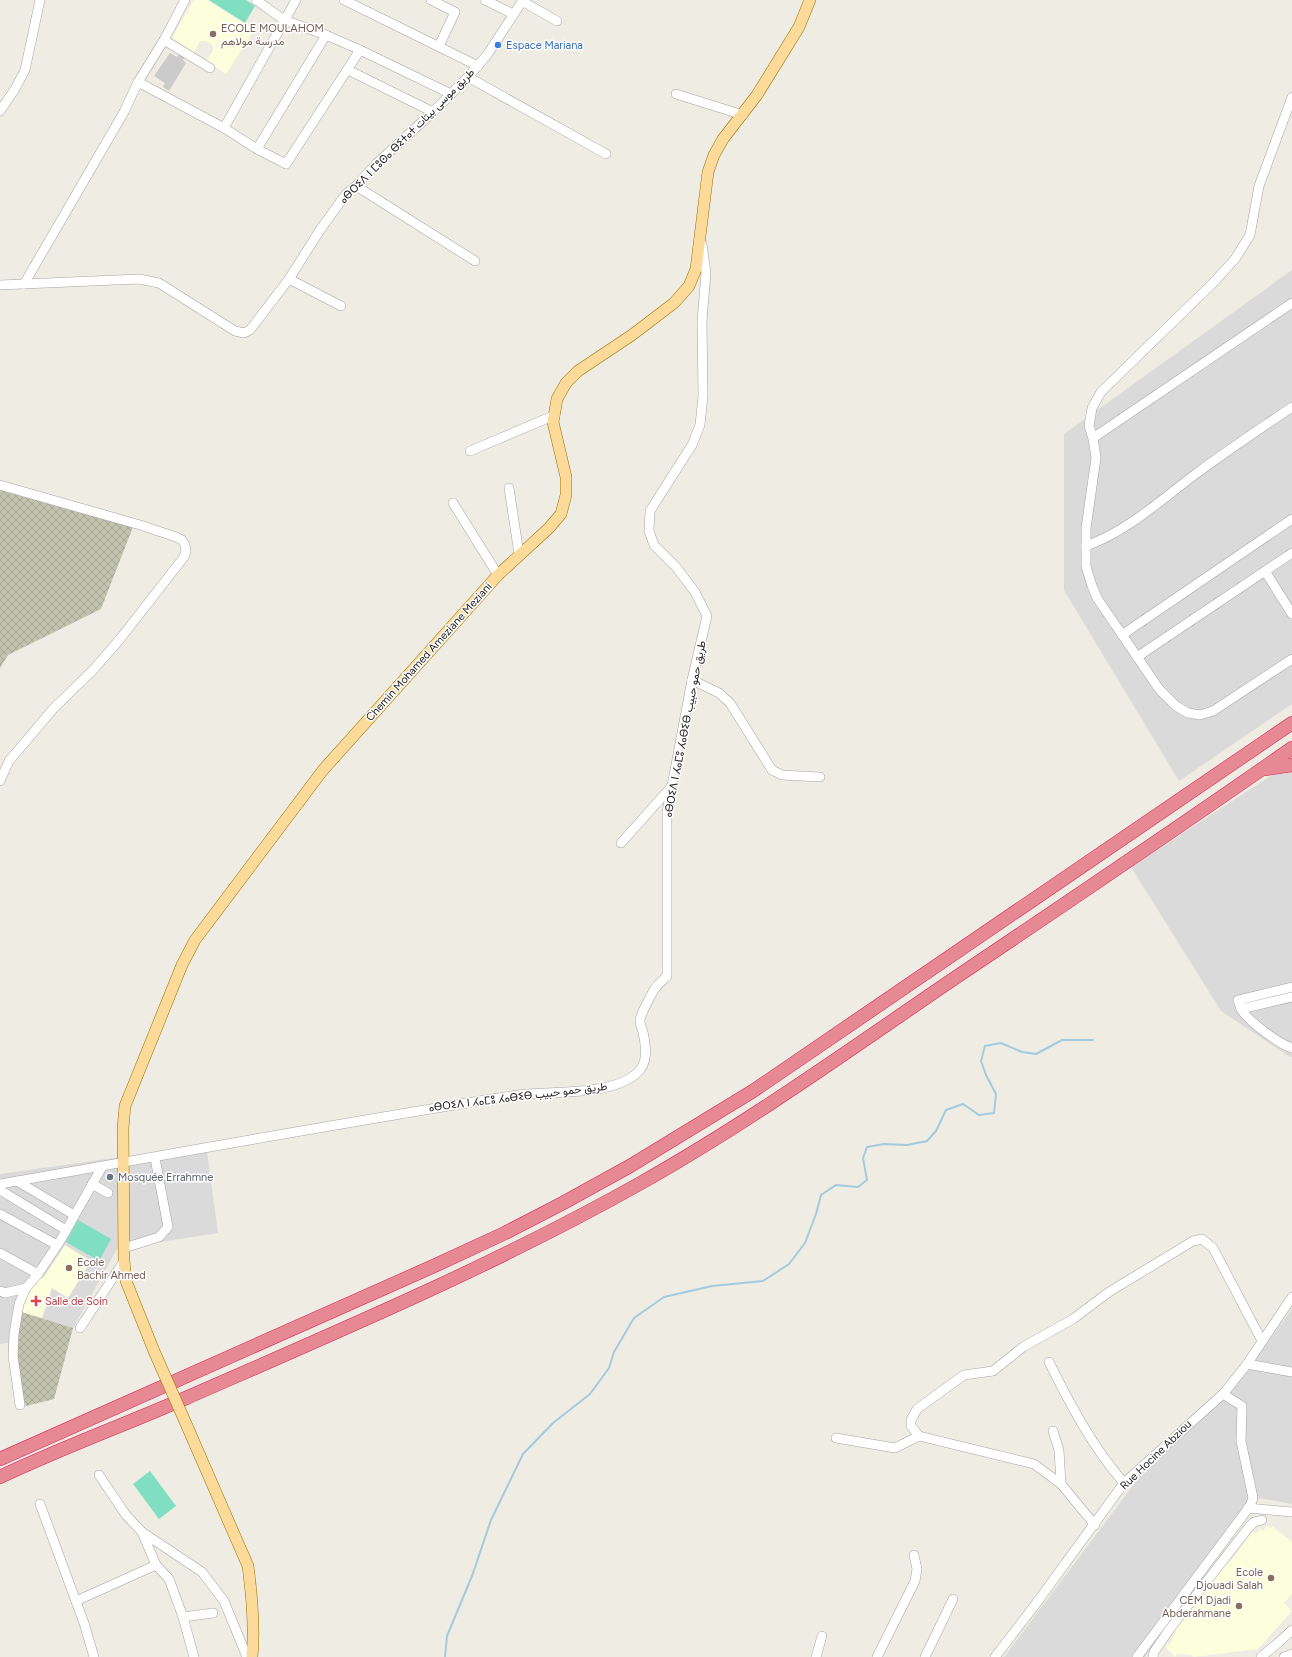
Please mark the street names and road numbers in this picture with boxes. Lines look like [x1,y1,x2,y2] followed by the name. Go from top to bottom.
[337,66,477,206] street label: ⴰⴱⵔⵉⴷ ⵏ ⵎⵓⵙⴰ ⴱⵉⵜⴰⵜ طريق موسى بيتات
[363,580,495,724] street label: Chemin Mohamed Ameziane Meziani
[661,640,709,818] street label: ⴰⴱⵔⵉⴷ ⵏ ⵃⴰⵎⵓ ⵃⴰⴱⵉⴱ طريق حمو حبيب
[428,1080,608,1114] street label: ⴰⴱⵔⵉⴷ ⵏ ⵃⴰⵎⵓ ⵃⴰⴱⵉⴱ طريق حمو حبيب
[1118,1418,1194,1492] street label: Rue Hocine Abziou

